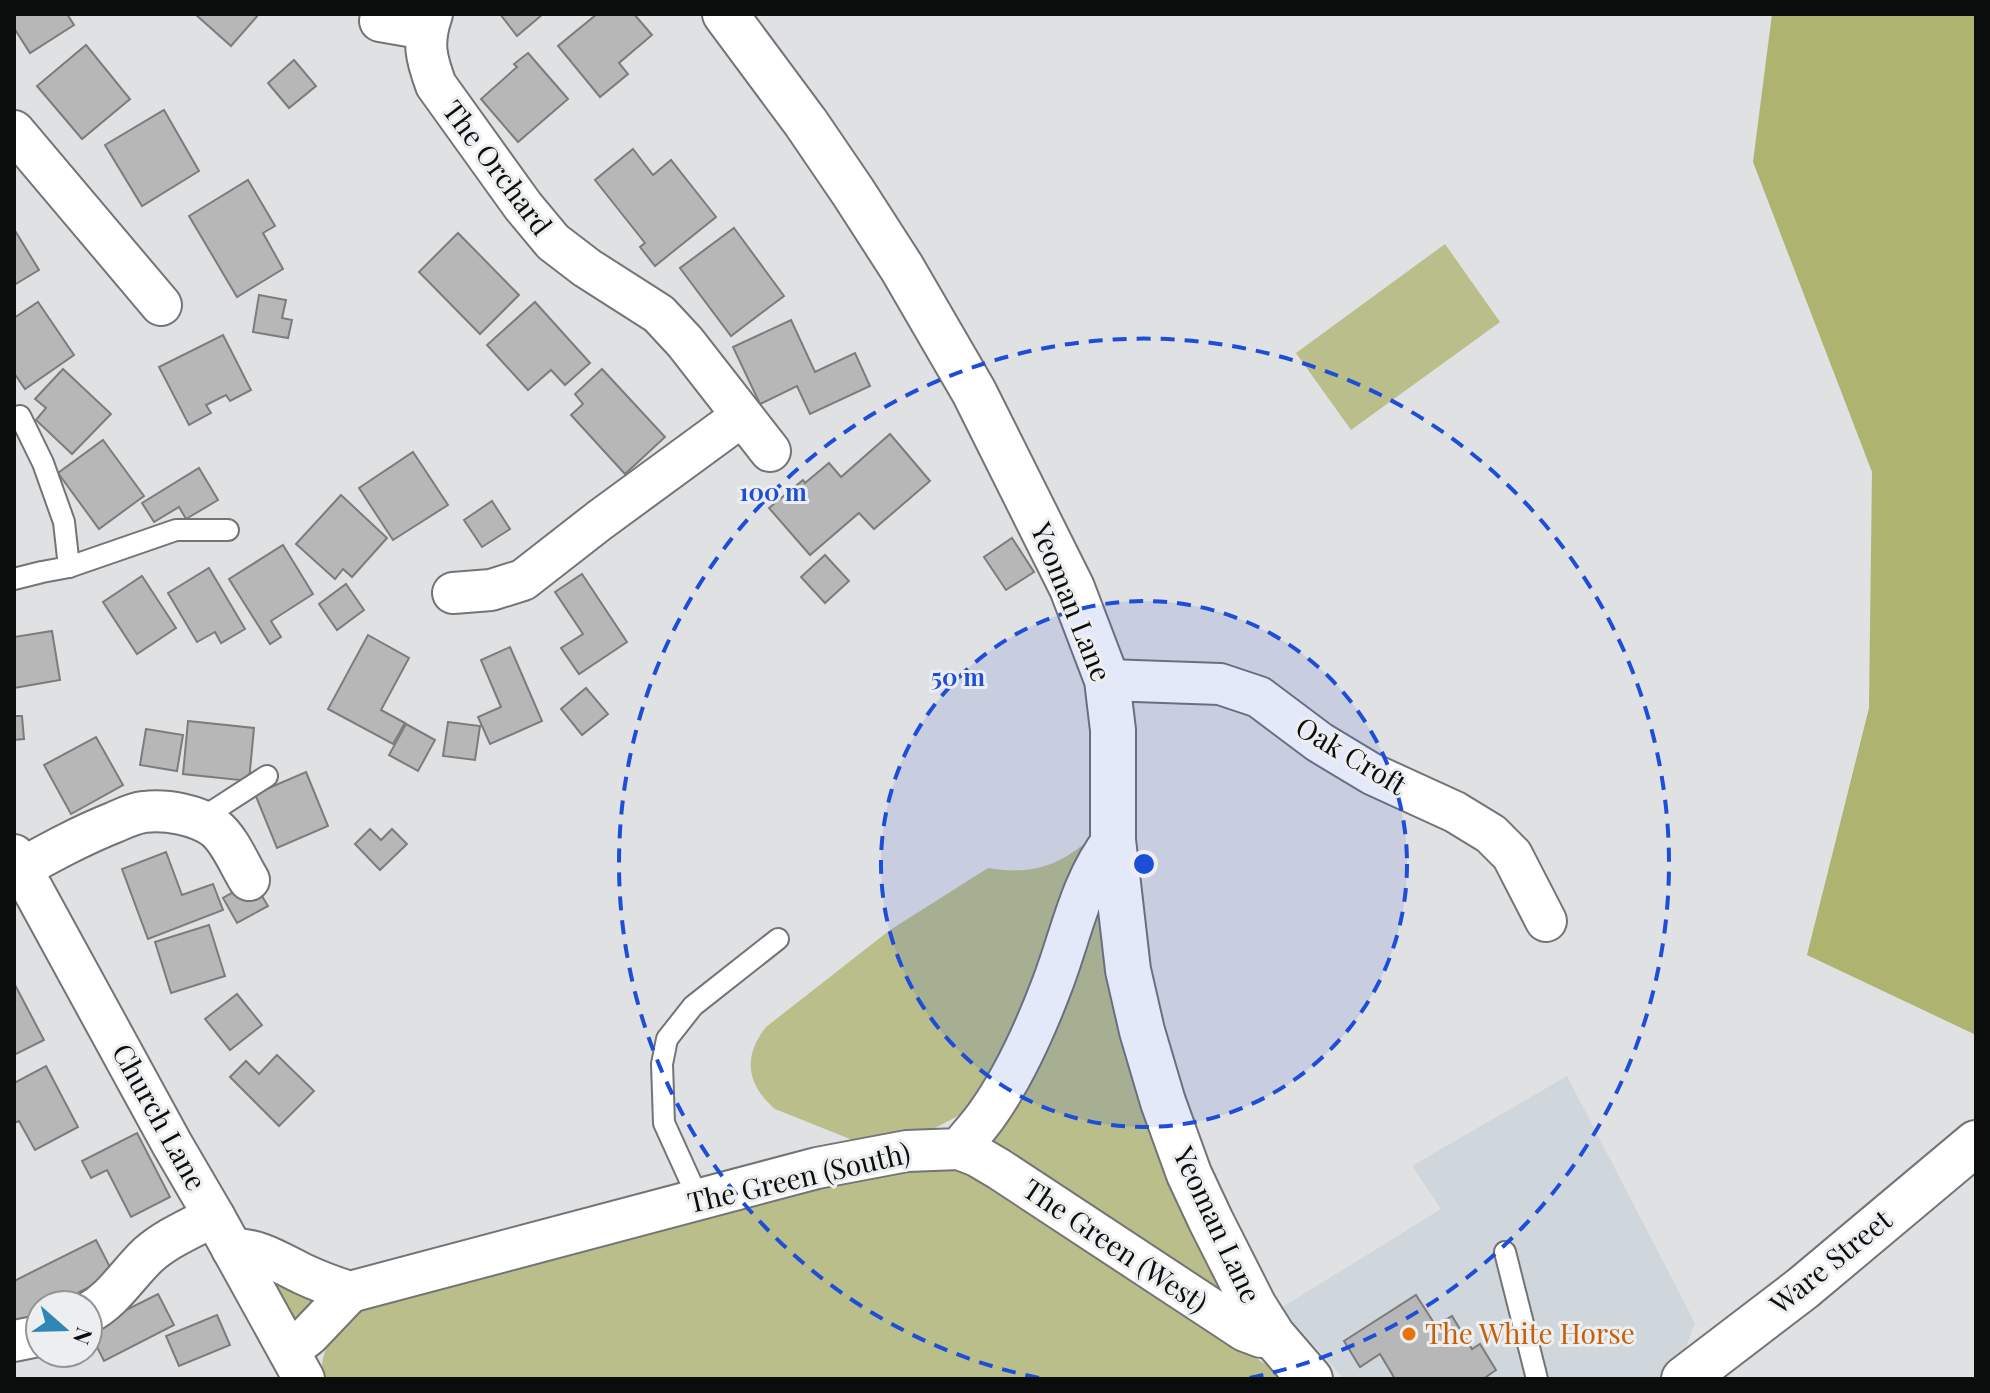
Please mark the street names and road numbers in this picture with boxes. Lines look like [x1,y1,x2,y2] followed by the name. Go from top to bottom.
[435,92,561,242] street label: The Orchard
[1023,516,1121,686] street label: Yeoman Lane
[1290,707,1415,803] street label: Oak Croft
[105,1036,216,1196] street label: Church Lane
[684,1133,914,1220] street label: The Green (South)
[1166,1140,1271,1308] street label: Yeoman Lane
[1017,1169,1215,1320] street label: The Green (West)
[1761,1200,1899,1322] street label: Ware Street

